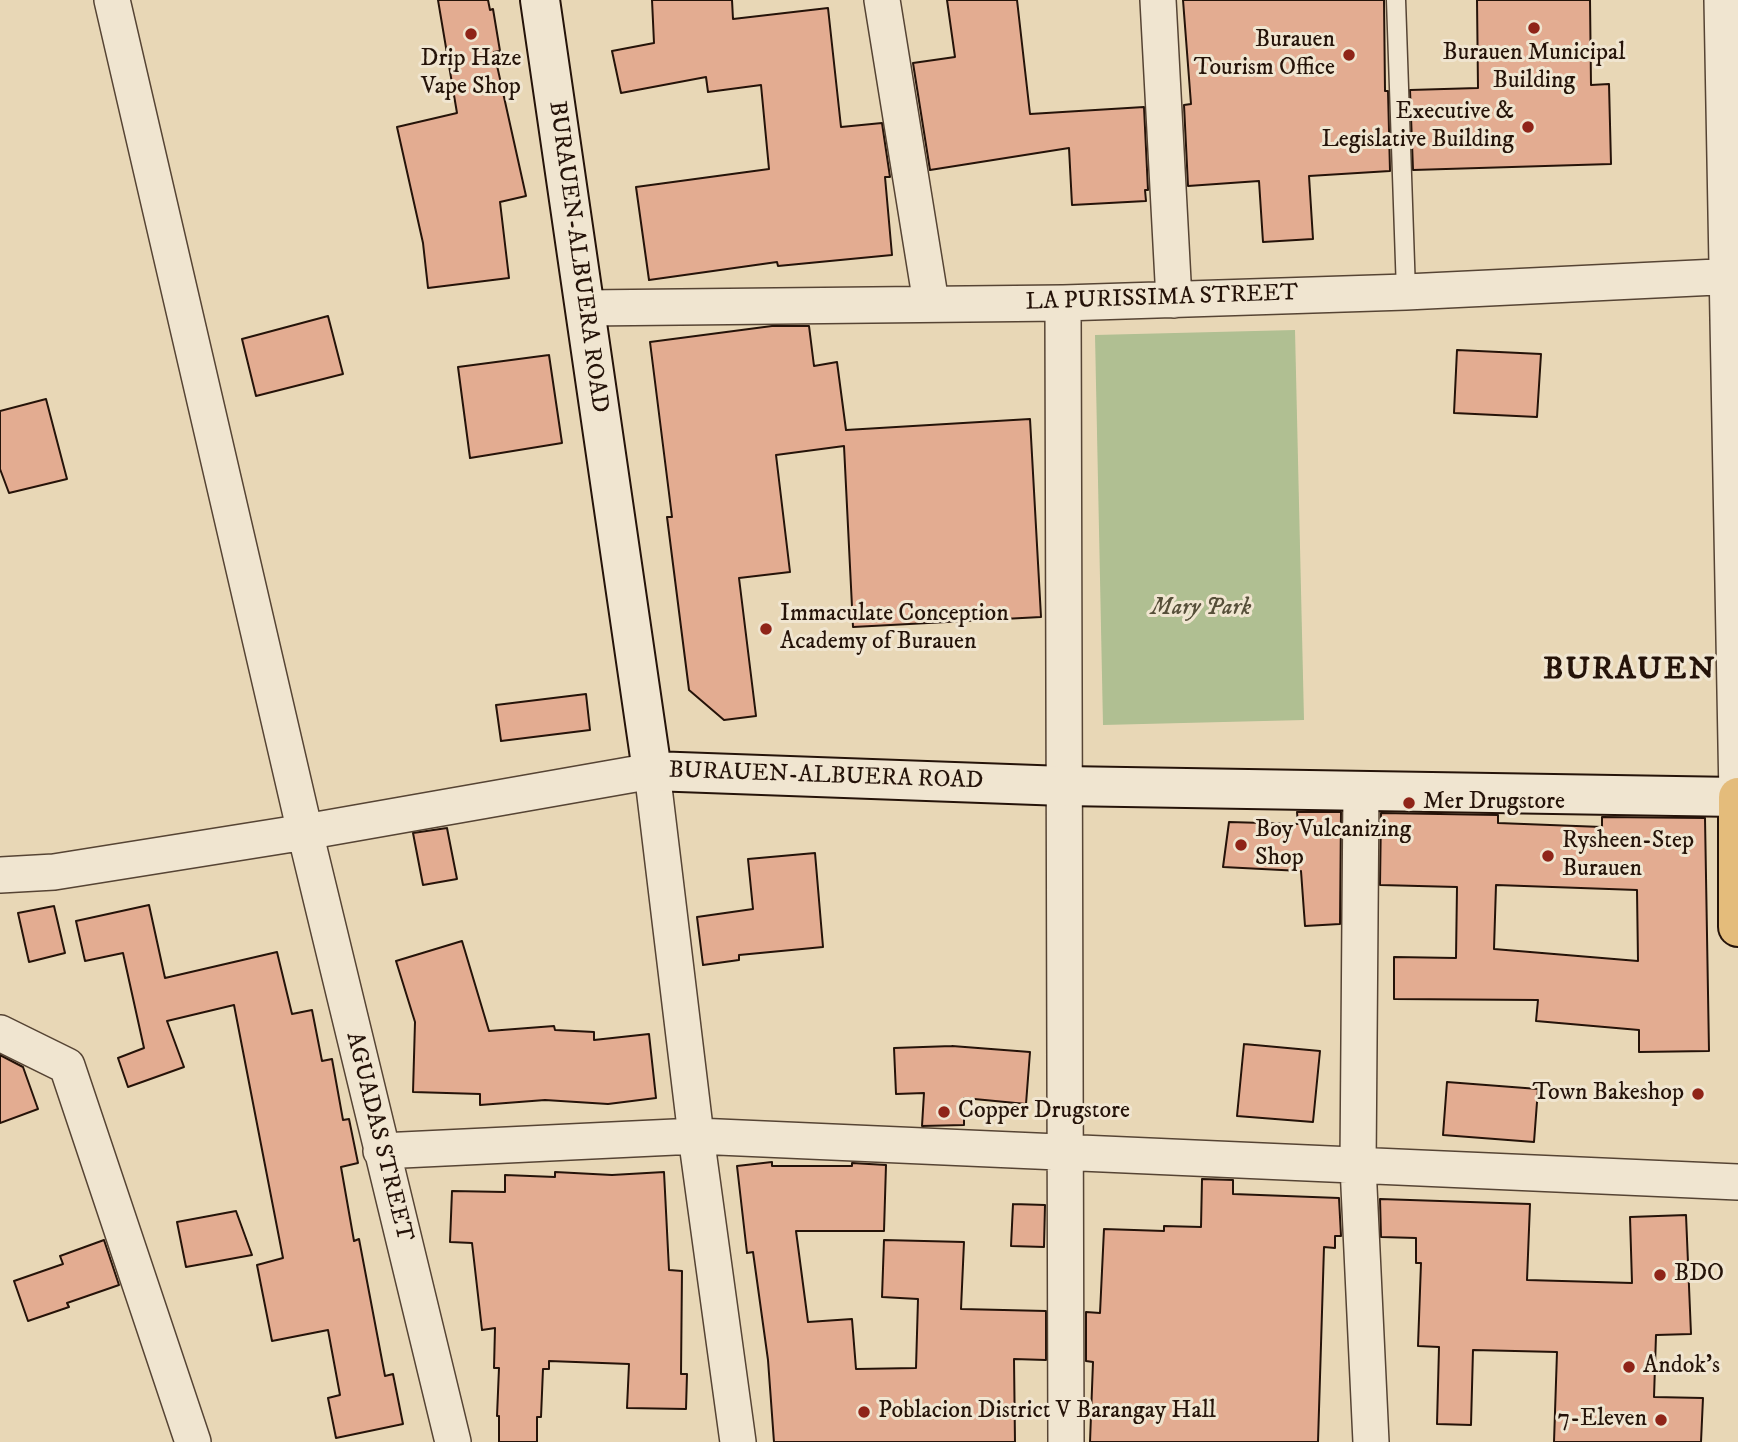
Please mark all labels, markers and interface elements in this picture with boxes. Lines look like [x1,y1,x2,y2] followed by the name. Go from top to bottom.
[1526,20,1542,36] marker: Burauen Municipal Building
[463,26,479,42] marker: Drip Haze Vape Shop
[1194,27,1335,83] place label: Burauen Tourism Office
[1443,40,1625,96] place label: Burauen Municipal Building
[421,46,521,102] place label: Drip Haze Vape Shop
[1341,47,1357,63] marker: Burauen Tourism Office
[541,99,613,415] street label: BURAUEN-ALBUERA ROAD
[1321,99,1514,155] place label: Executive & Legislative Building
[1520,119,1536,135] marker: Executive & Legislative Building
[1025,280,1299,318] street label: LA PURISSIMA STREET
[1151,595,1251,623] park label: Mary Park
[780,601,1009,657] place label: Immaculate Conception Academy of Burauen
[758,621,774,637] marker: Immaculate Conception Academy of Burauen
[1544,652,1716,690] district label: BURAUEN
[668,757,984,797] street label: BURAUEN-ALBUERA ROAD
[1423,789,1565,817] place label: Mer Drugstore
[1401,795,1417,811] marker: Mer Drugstore
[1255,817,1411,873] place label: Boy Vulcanizing Shop
[1562,828,1694,884] place label: Rysheen-Step Burauen
[1233,837,1249,853] marker: Boy Vulcanizing Shop
[1540,848,1556,864] marker: Rysheen-Step Burauen
[338,1029,418,1245] street label: AGUADAS STREET
[1532,1080,1684,1108] place label: Town Bakeshop
[1690,1086,1706,1102] marker: Town Bakeshop
[958,1098,1130,1126] place label: Copper Drugstore
[936,1104,952,1120] marker: Copper Drugstore
[1674,1261,1724,1289] place label: BDO
[1652,1267,1668,1283] marker: BDO
[1643,1353,1720,1381] place label: Andok's
[1621,1359,1637,1375] marker: Andok's
[878,1398,1216,1426] place label: Poblacion District V Barangay Hall
[856,1404,872,1420] marker: Poblacion District V Barangay Hall
[1558,1406,1647,1434] place label: 7-Eleven
[1653,1412,1669,1428] marker: 7-Eleven

